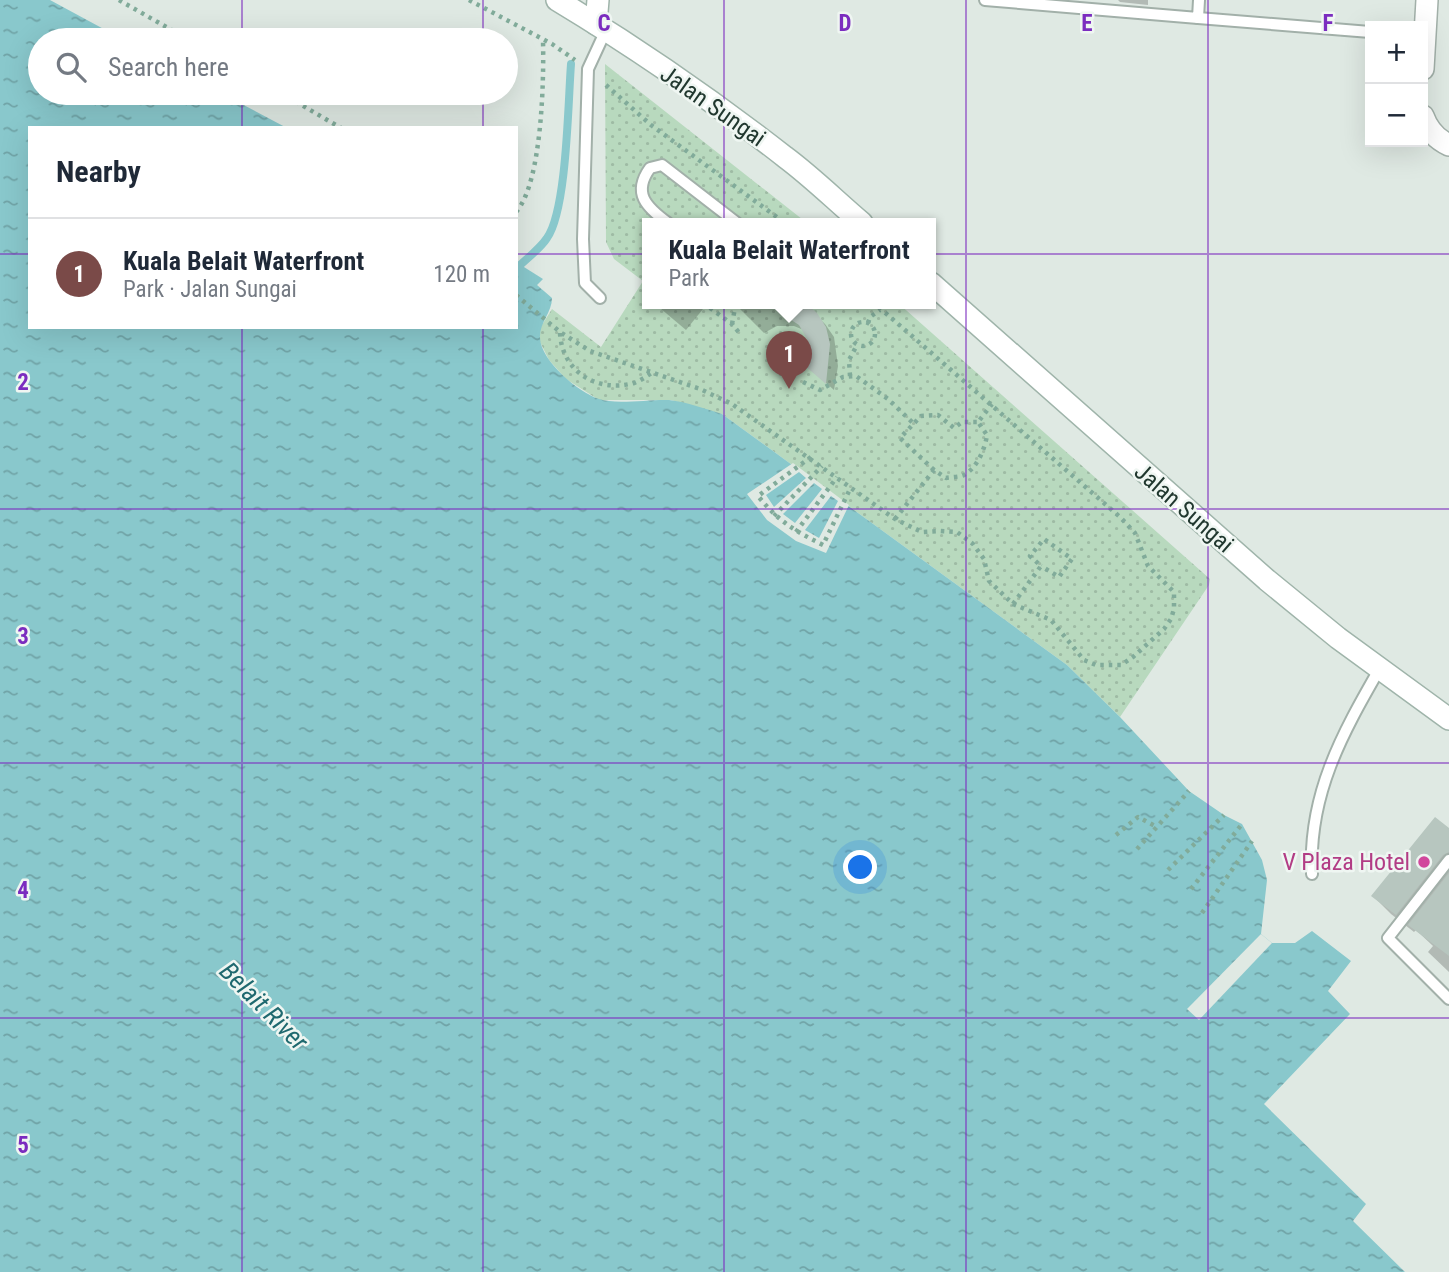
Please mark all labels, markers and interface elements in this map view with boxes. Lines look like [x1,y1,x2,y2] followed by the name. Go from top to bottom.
[597,10,611,37] text: C
[839,10,852,37] text: D
[1081,10,1093,37] text: E
[1323,10,1334,37] text: F
[1365,21,1428,147] map controls
[1365,21,1428,84] button: +
[28,28,518,105] search box
[52,48,90,86] icon: search
[108,52,229,82] text: Search here
[655,60,771,152] street label: Jalan Sungai
[1365,84,1428,147] button: −
[56,154,141,189] text: Nearby
[642,218,936,309] popup
[668,235,910,265] text: Kuala Belait Waterfront
[123,246,364,276] text: Kuala Belait Waterfront
[73,261,85,288] text: 1
[433,261,490,288] text: 120 m
[668,265,709,292] text: Park
[123,276,297,303] text: Park · Jalan Sungai
[766,331,812,389] pin: 1
[17,369,29,396] text: 2
[1129,457,1239,559] street label: Jalan Sungai
[17,623,29,650] text: 3
[1282,848,1410,876] place label: V Plaza Hotel
[843,850,877,884] your location
[1416,854,1432,870] marker: V Plaza Hotel
[17,877,29,904] text: 4
[214,956,315,1057] water label: Belait River
[17,1132,29,1159] text: 5

